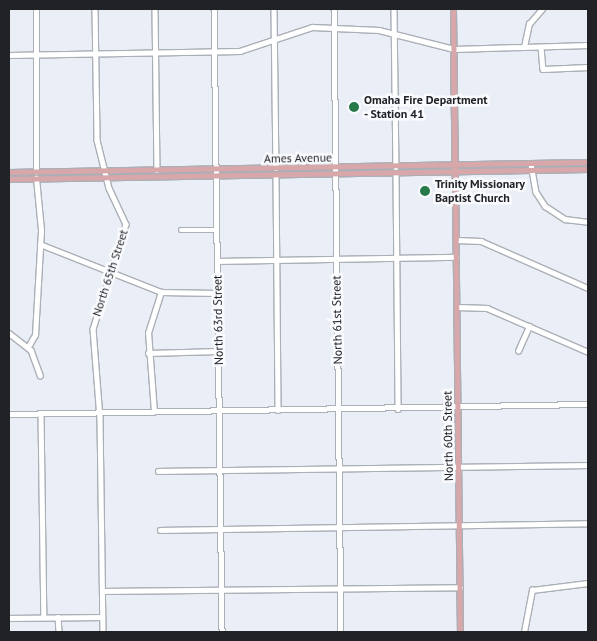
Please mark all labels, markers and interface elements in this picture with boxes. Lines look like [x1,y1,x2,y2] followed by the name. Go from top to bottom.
[364,93,487,121] place label: Omaha Fire Department - Station 41
[348,101,360,113] marker: Omaha Fire Department - Station 41
[264,150,332,166] street label: Ames Avenue
[435,177,526,205] place label: Trinity Missionary Baptist Church
[419,185,431,197] marker: Trinity Missionary Baptist Church
[89,228,131,318] street label: North 65th Street
[210,275,226,365] street label: North 63rd Street
[329,275,345,365] street label: North 61st Street
[440,391,456,481] street label: North 60th Street

